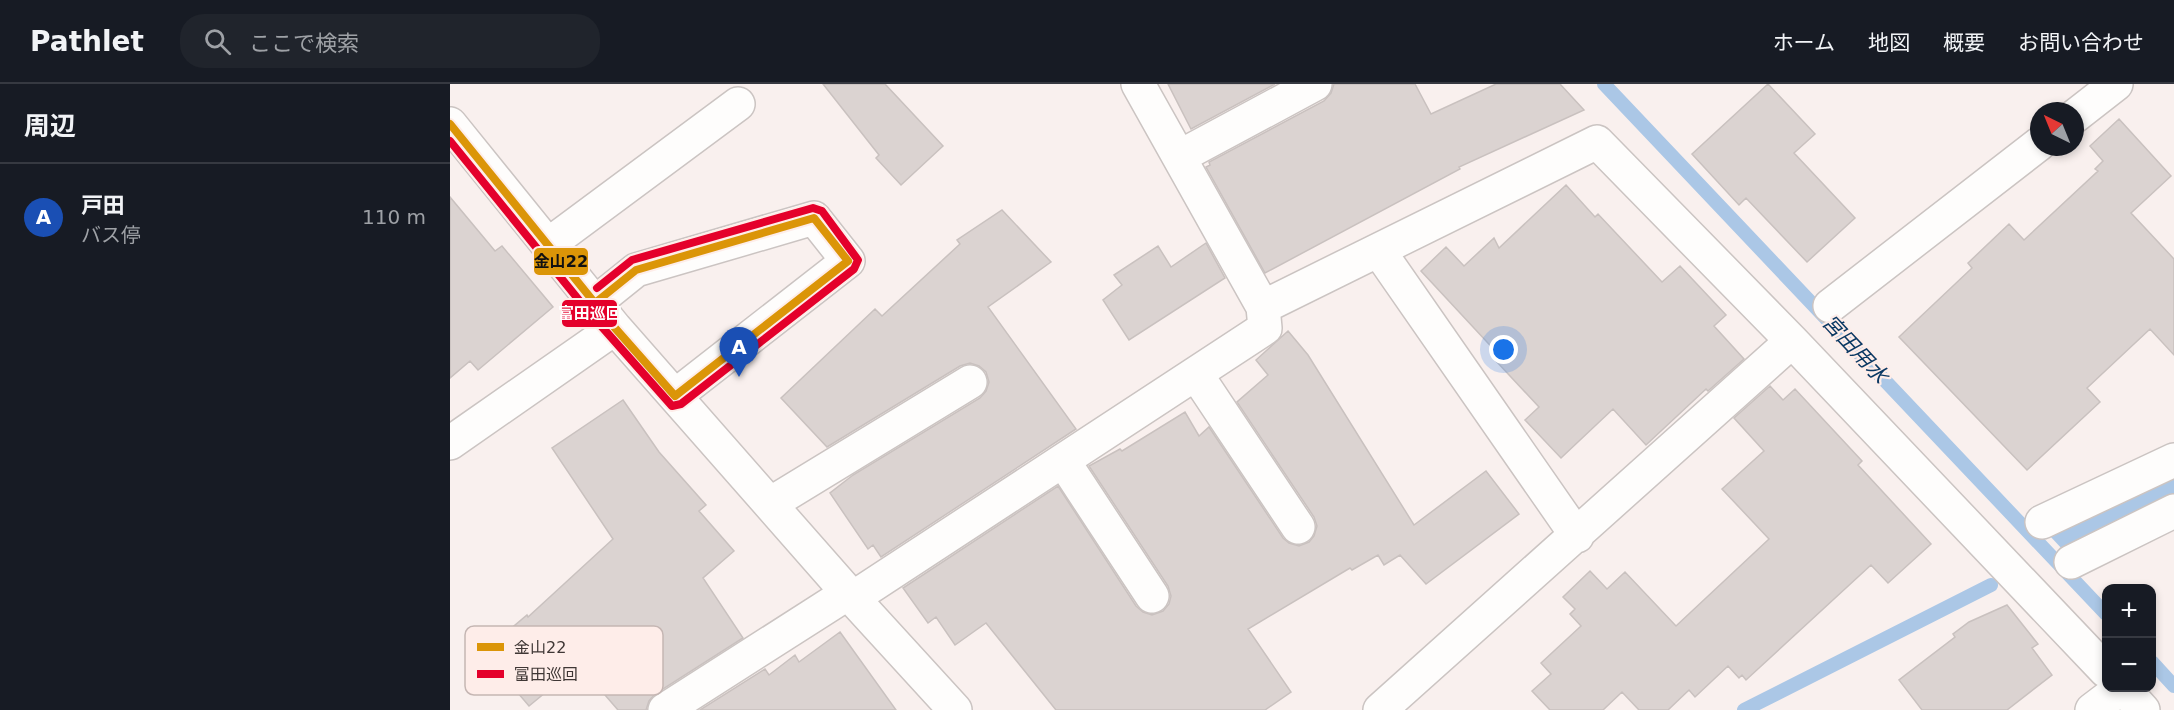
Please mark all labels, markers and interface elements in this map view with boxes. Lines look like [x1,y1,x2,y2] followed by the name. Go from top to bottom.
[180,14,600,68] search box
[30,25,144,58] text: Pathlet
[201,25,234,58] icon: search
[249,31,359,56] text: ここで検索
[1773,31,1835,55] text: ホーム
[1868,31,1910,55] text: 地図
[1943,31,1985,55] text: 概要
[2018,31,2144,55] text: お問い合わせ
[2030,102,2084,156] north arrow
[24,111,76,141] text: 周辺
[81,193,125,218] text: 戸田
[36,205,51,229] text: A
[362,205,426,229] text: 110 m
[81,223,141,247] text: バス停
[533,247,589,276] line badge: 金山22
[534,252,588,271] text: 金山22
[561,299,618,328] line badge: 富田巡回
[558,304,622,323] text: 富田巡回
[1818,310,1894,389] water label: 宮田用水
[720,328,758,377] pin: A
[1489,335,1518,364] your location
[2102,584,2156,692] map controls
[2102,584,2156,638] button: +
[465,626,663,695] legend
[514,638,566,657] text: 金山22
[2102,638,2156,692] button: −
[514,665,578,684] text: 富田巡回

